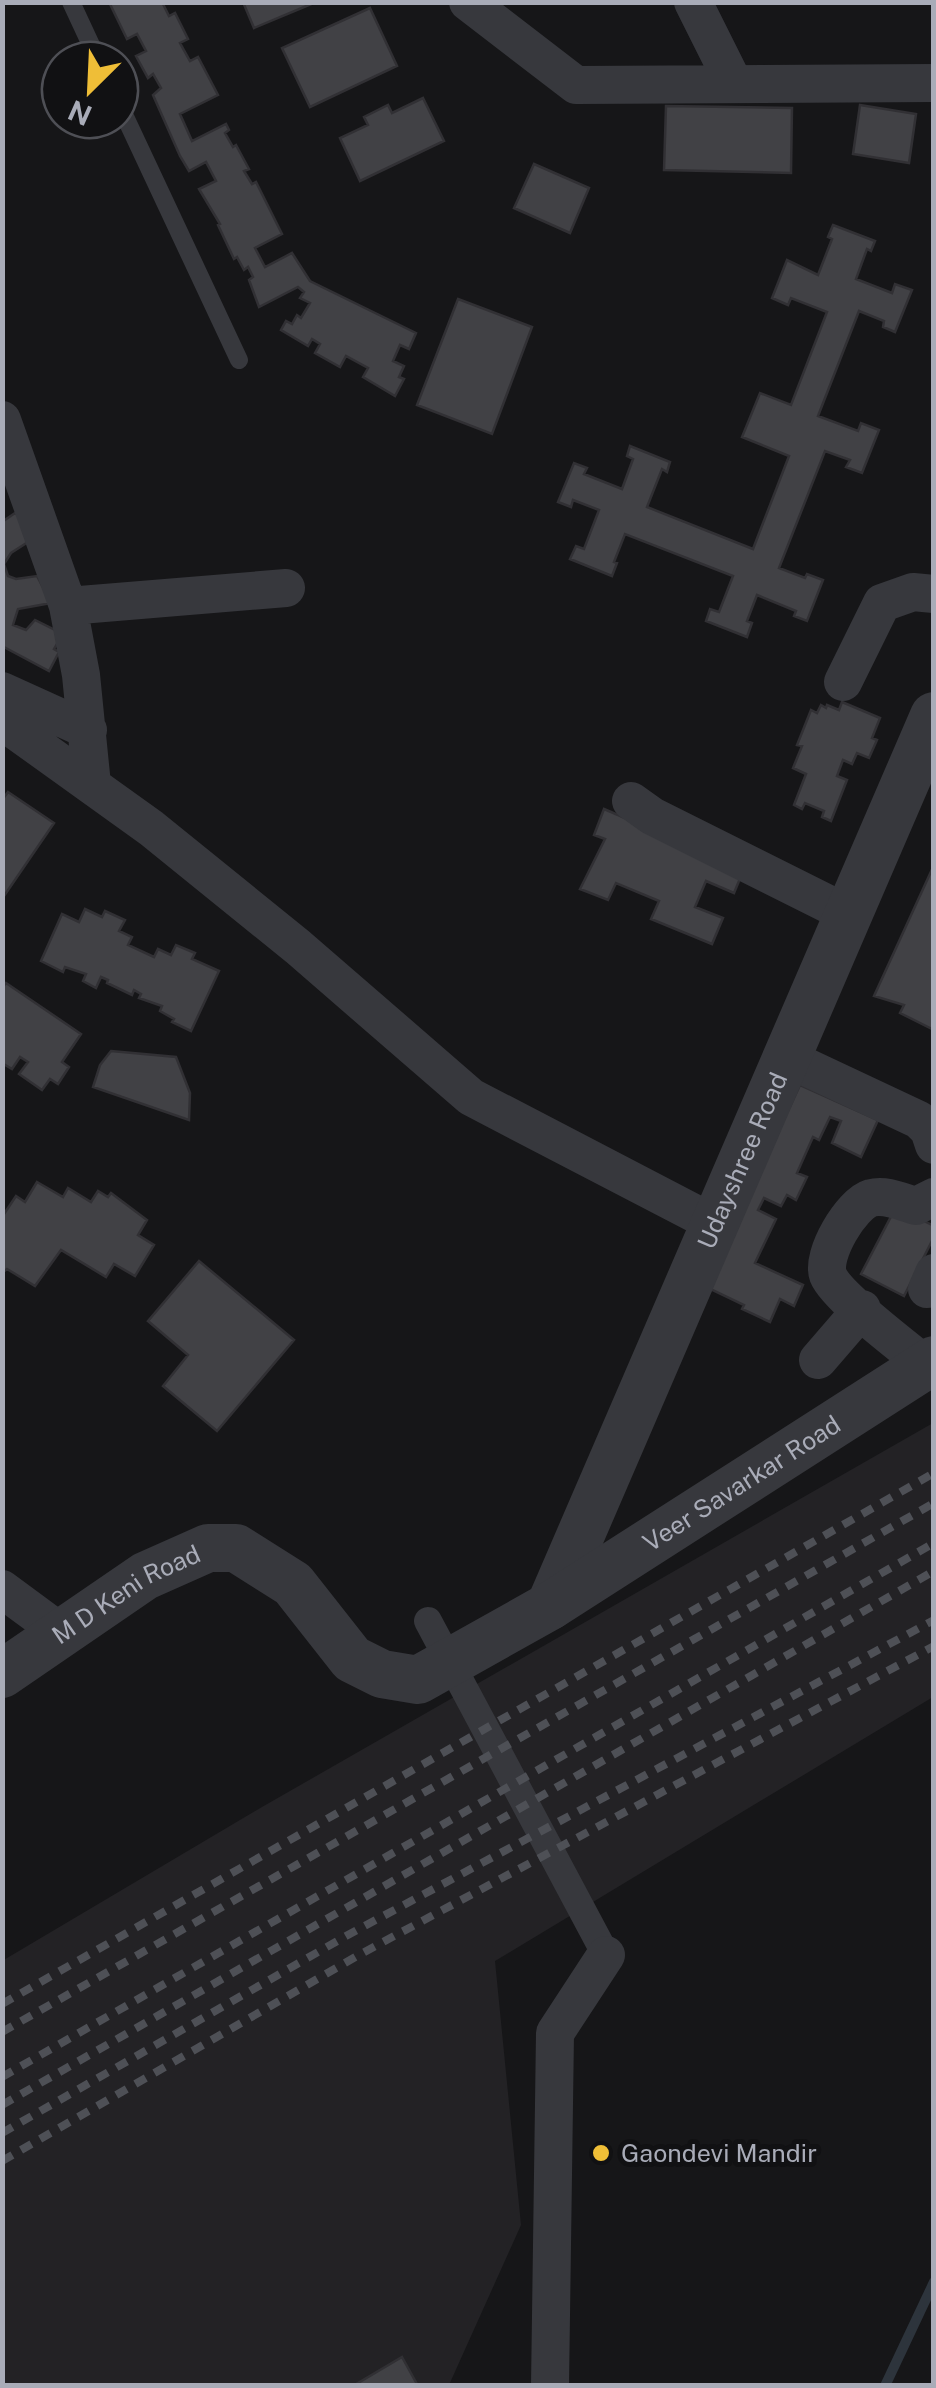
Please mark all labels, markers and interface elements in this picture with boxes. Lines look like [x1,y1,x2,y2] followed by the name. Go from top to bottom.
[40,40,140,140] north arrow
[63,94,96,133] text: N
[691,1068,793,1253] street label: Udayshree Road
[637,1409,846,1558] street label: Veer Savarkar Road
[46,1538,205,1650] street label: M D Keni Road
[621,2138,817,2168] place label: Gaondevi Mandir
[590,2142,612,2164] marker: Gaondevi Mandir

